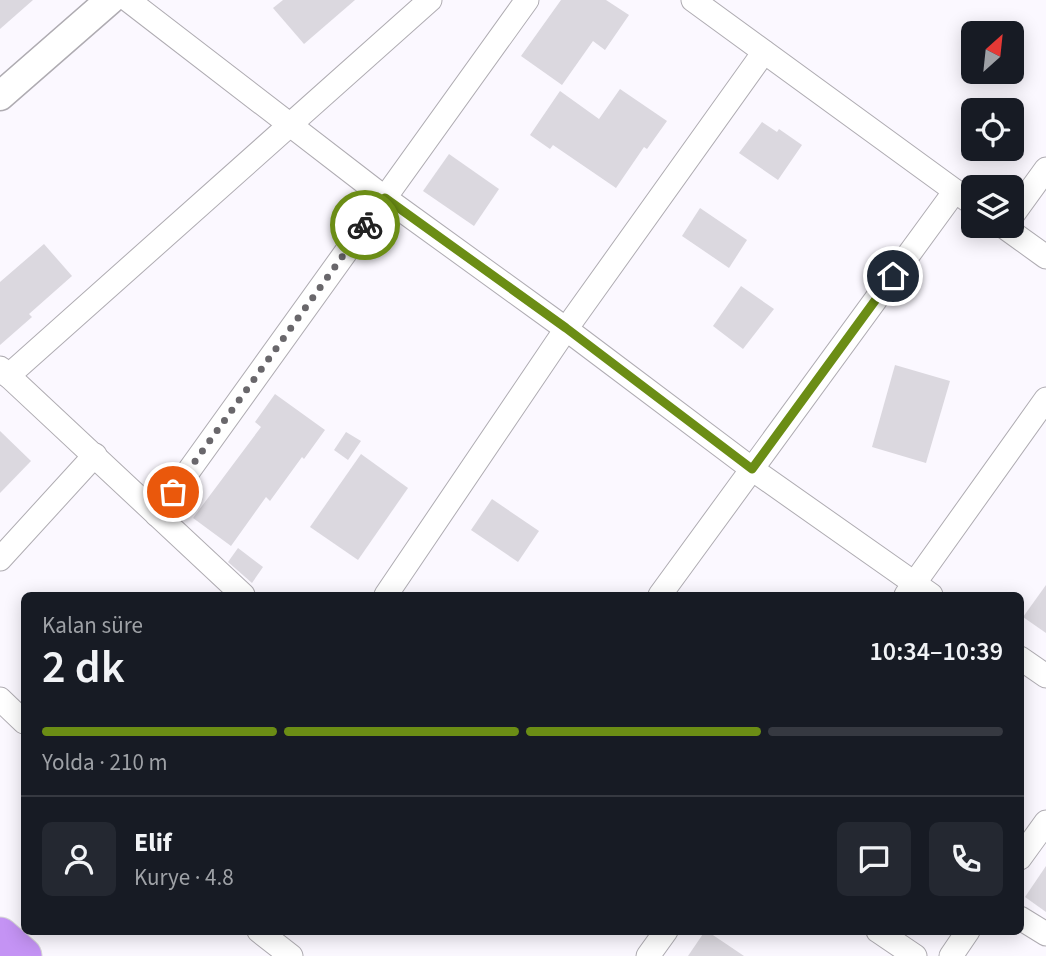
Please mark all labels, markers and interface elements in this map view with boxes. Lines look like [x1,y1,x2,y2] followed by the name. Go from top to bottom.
[961,21,1024,84] north arrow
[961,21,1024,238] map controls
[961,98,1024,161] button: locate
[961,175,1024,238] button: layers
[330,190,400,260] courier
[346,206,384,244] icon: bike
[863,246,923,306] pin
[874,257,912,295] icon: home
[143,462,203,522] pin
[154,473,192,511] icon: bag
[42,609,143,642] text: Kalan süre
[870,633,1003,670] text: 10:34–10:39
[42,635,125,700] text: 2 dk
[42,746,168,779] text: Yolda · 210 m
[42,822,116,896] button: person
[837,822,911,896] button: chat
[929,822,1003,896] button: phone
[134,824,172,861] text: Elif
[134,861,234,894] text: Kurye · 4.8

